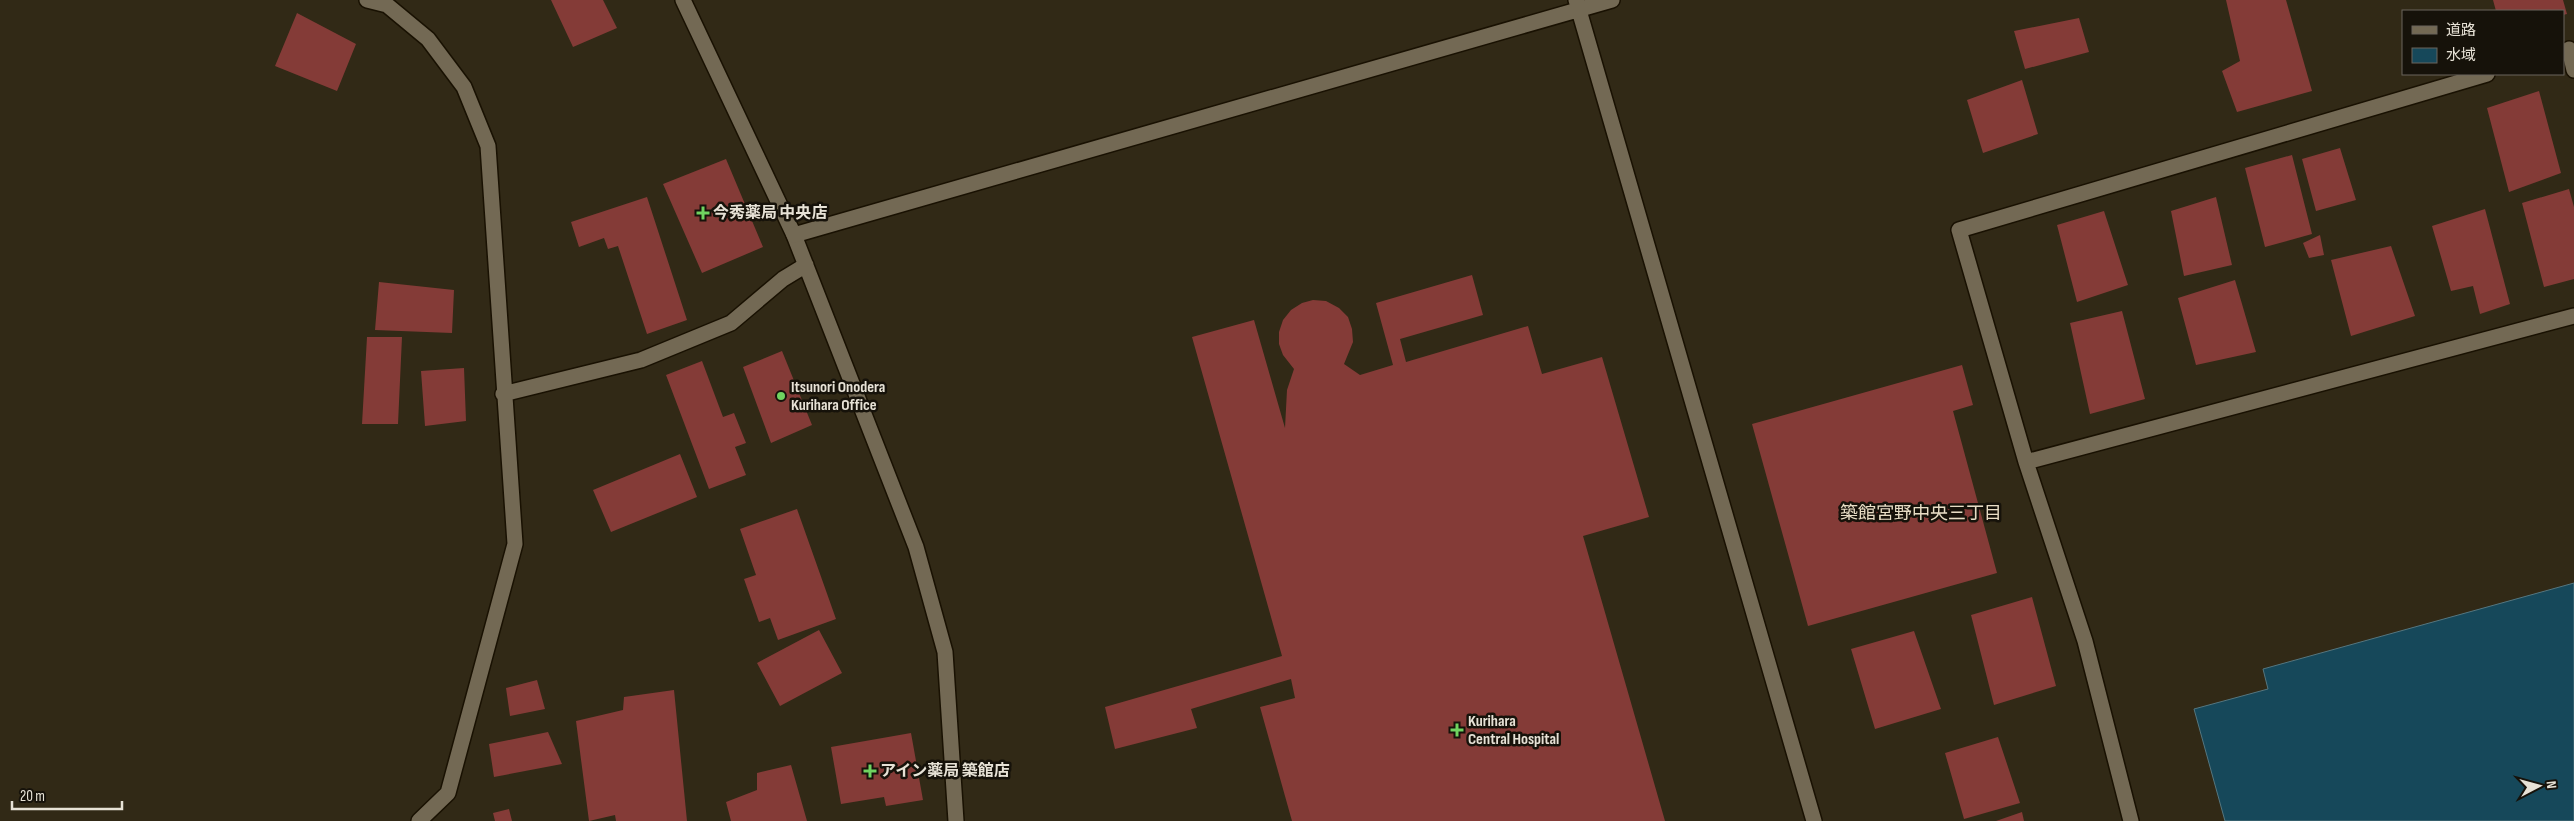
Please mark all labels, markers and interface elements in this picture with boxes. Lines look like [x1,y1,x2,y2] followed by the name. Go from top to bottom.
[2402,10,2564,75] legend
[2446,21,2476,40] text: 道路
[2446,46,2476,65] text: 水域
[713,204,828,223] place label: 今秀薬局 中央店
[697,207,709,219] marker: 今秀薬局 中央店
[791,378,885,415] place label: Itsunori Onodera Kurihara Office
[775,390,787,402] marker: Itsunori Onodera Kurihara Office
[1840,503,2002,524] district label: 築館宮野中央三丁目
[1468,712,1559,749] place label: Kurihara Central Hospital
[1450,723,1464,737] marker: Kurihara Central Hospital
[2514,761,2564,811] north arrow
[880,762,1010,781] place label: アイン薬局 築館店
[864,765,876,777] marker: アイン薬局 築館店
[12,778,122,810] scale bar
[2543,780,2560,789] text: N
[20,787,45,806] text: 20 m

